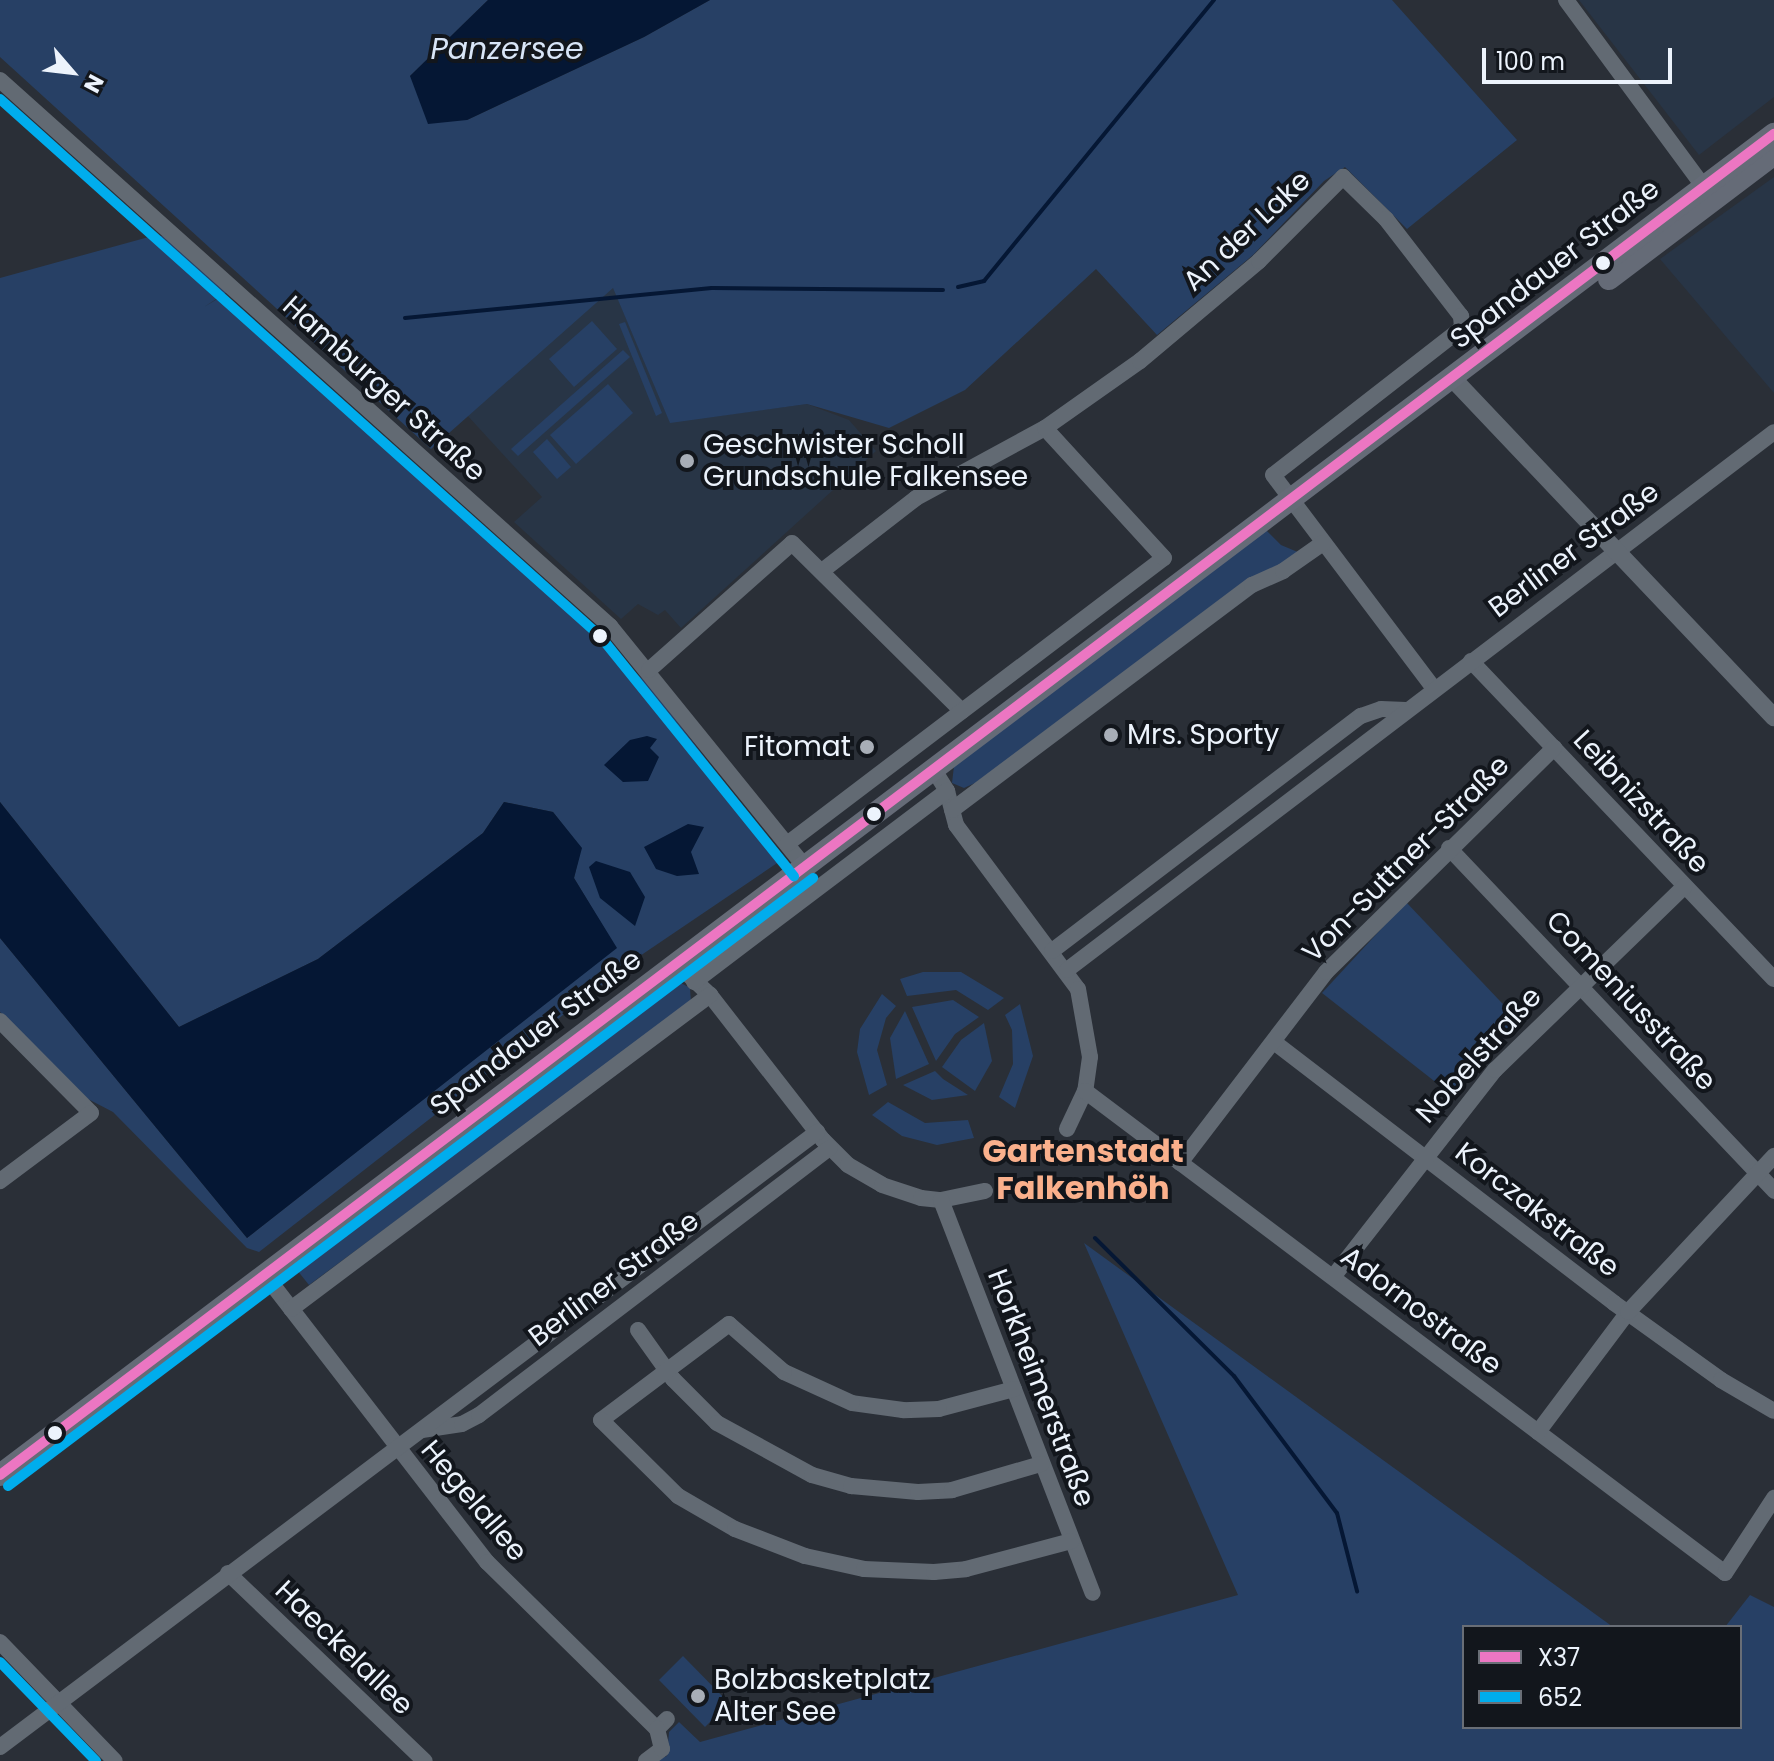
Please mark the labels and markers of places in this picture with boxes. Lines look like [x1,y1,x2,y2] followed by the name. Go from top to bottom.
[1595,255,1611,271] unlabelled marker
[703,428,1028,494] place label: Geschwister Scholl Grundschule Falkensee
[678,452,696,470] marker: Geschwister Scholl Grundschule Falkensee
[592,628,608,644] unlabelled marker
[1127,718,1279,752] place label: Mrs. Sporty
[1102,726,1120,744] marker: Mrs. Sporty
[744,730,851,764] place label: Fitomat
[858,738,876,756] marker: Fitomat
[866,806,882,822] unlabelled marker
[47,1425,63,1441] unlabelled marker
[714,1663,931,1729] place label: Bolzbasketplatz Alter See
[689,1687,707,1705] marker: Bolzbasketplatz Alter See

